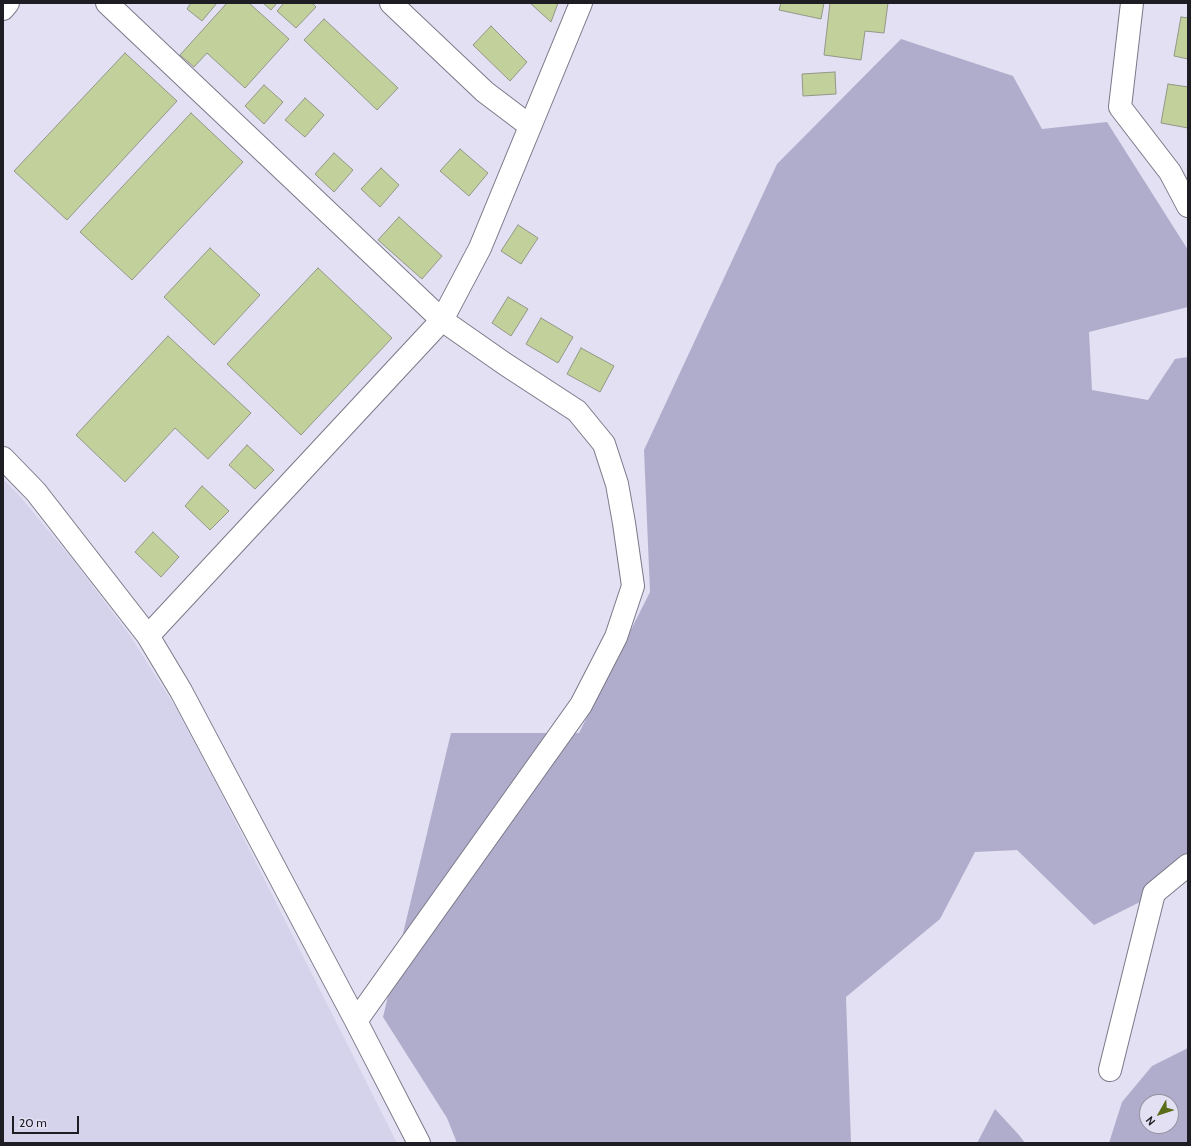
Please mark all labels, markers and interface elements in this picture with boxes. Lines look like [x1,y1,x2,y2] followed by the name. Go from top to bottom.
[1139,1094,1179,1134] north arrow
[14,1108,81,1134] scale bar
[1143,1113,1158,1128] text: N
[19,1115,47,1130] text: 20 m

